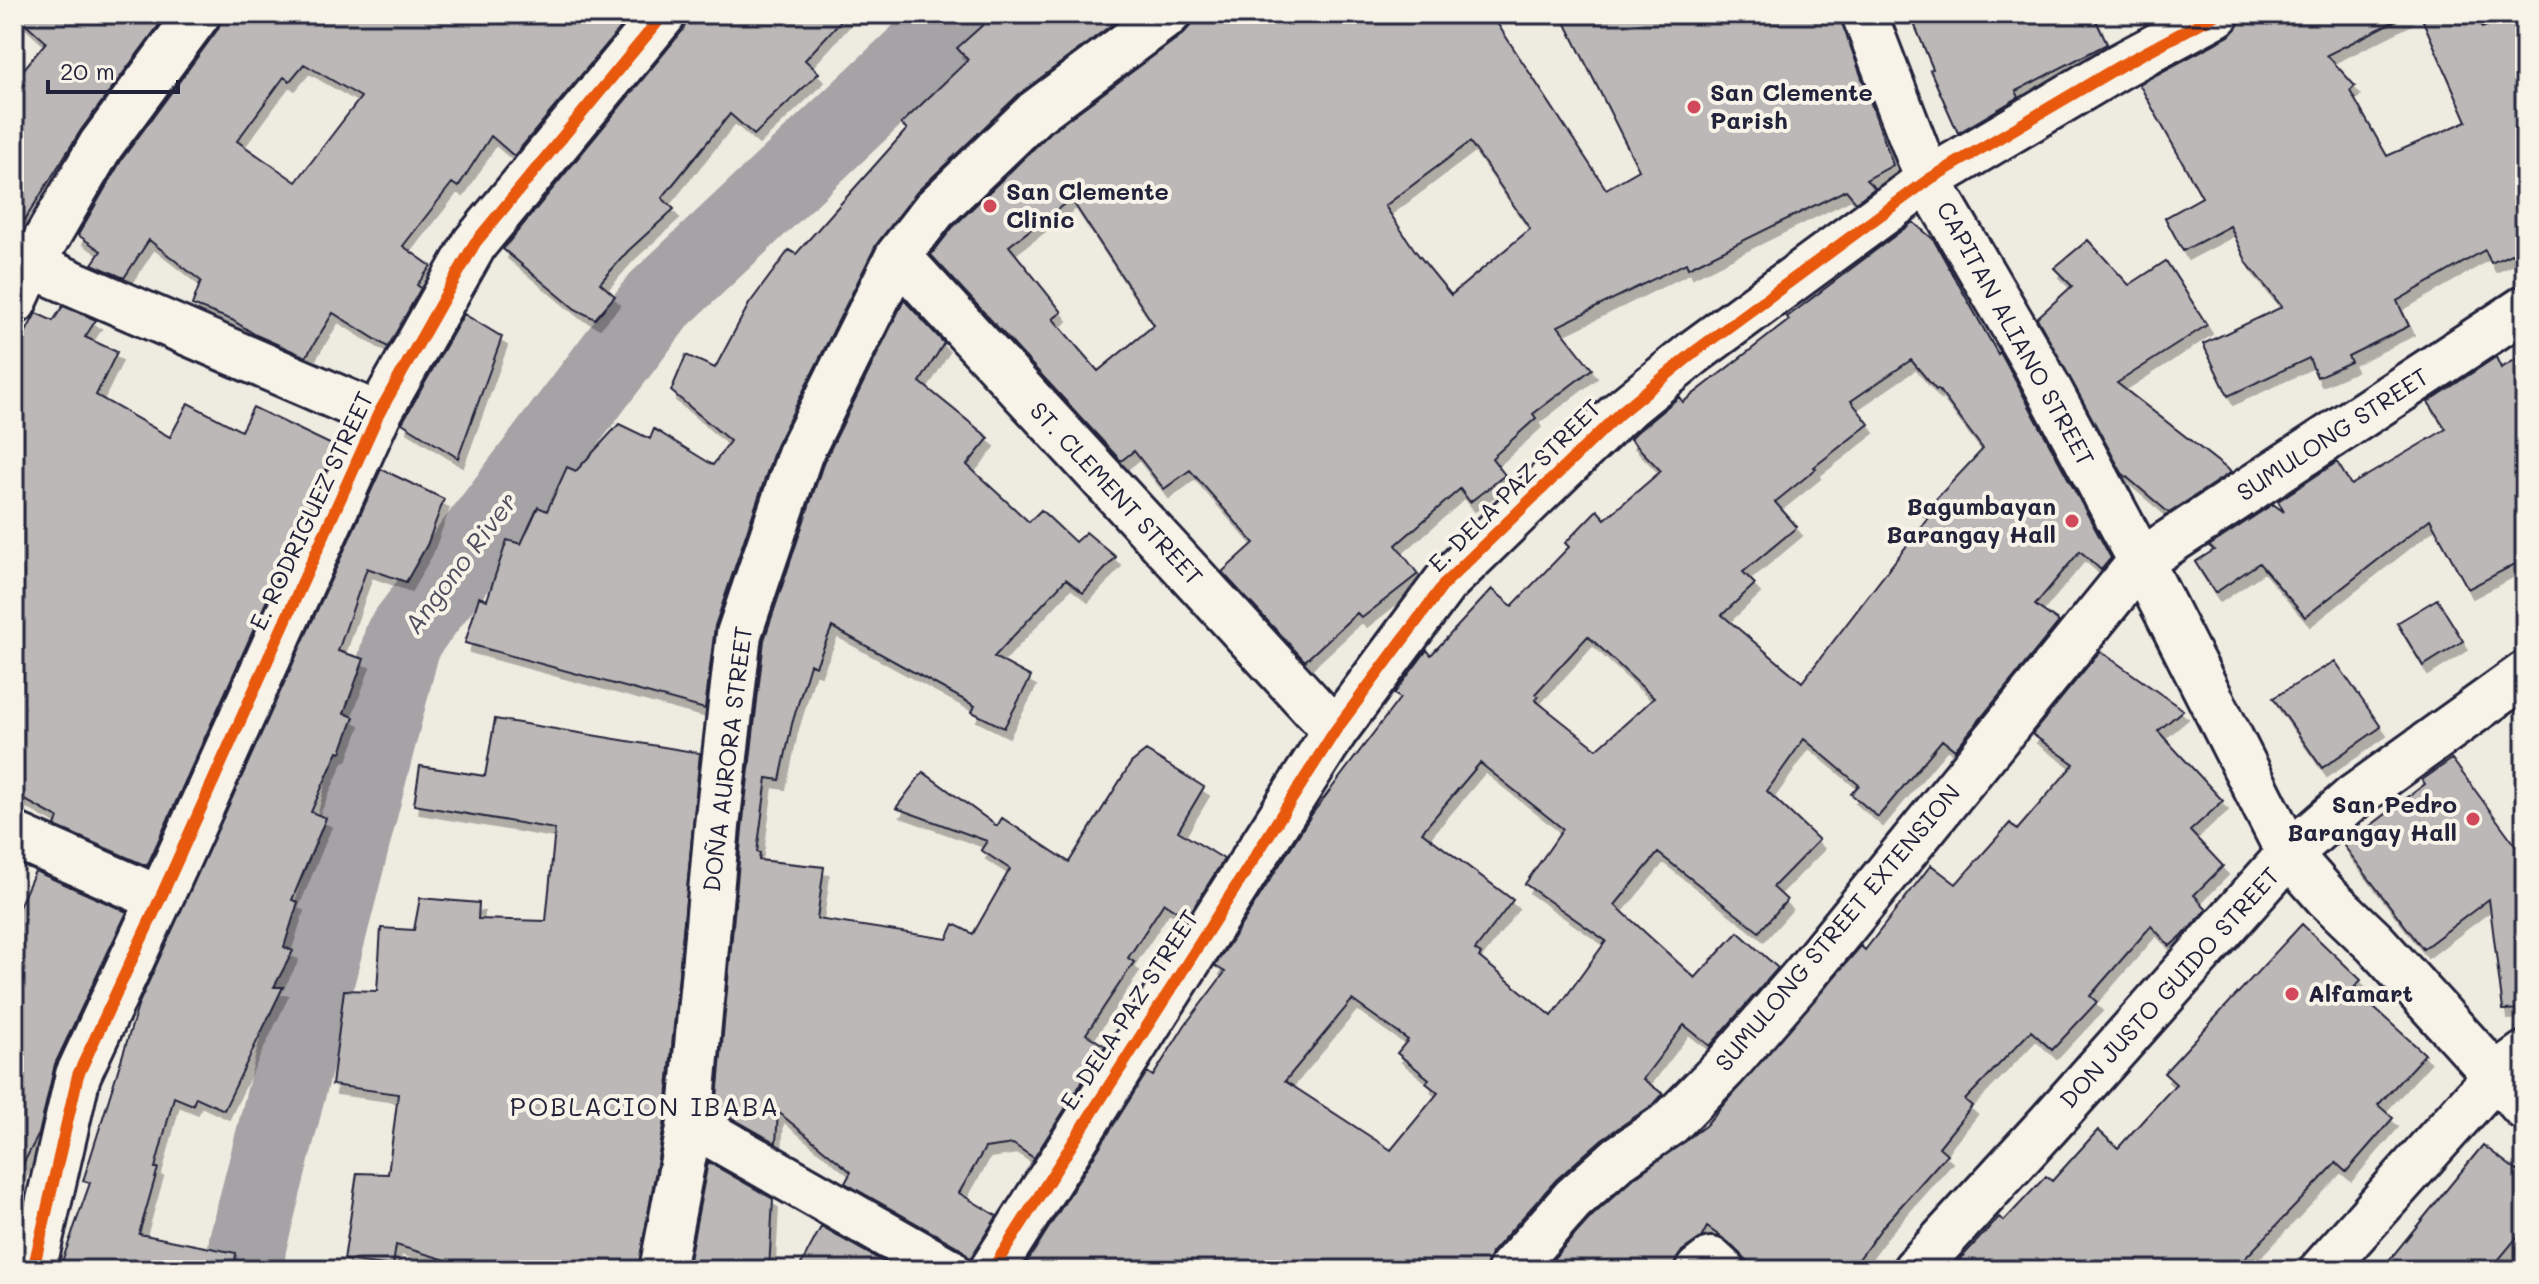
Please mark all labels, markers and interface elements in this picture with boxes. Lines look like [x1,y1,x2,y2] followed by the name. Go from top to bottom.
[48,44,178,94] scale bar
[60,55,115,86] text: 20 m
[1710,76,1873,135] place label: San Clemente Parish
[1685,98,1703,116] marker: San Clemente Parish
[1006,175,1169,234] place label: San Clemente Clinic
[1930,195,2102,471] street label: CAPITAN ALIANO STREET
[981,197,999,215] marker: San Clemente Clinic
[2230,360,2434,507] street label: SUMULONG STREET
[242,386,380,635] street label: E. RODRIGUEZ STREET
[1421,392,1607,578] street label: E. DELA PAZ STREET
[1024,395,1210,591] street label: ST. CLEMENT STREET
[396,485,524,640] water label: Angono River
[1886,490,2056,549] place label: Bagumbayan Barangay Hall
[2063,512,2081,530] marker: Bagumbayan Barangay Hall
[695,624,758,893] street label: DOÑA AURORA STREET
[1707,777,1966,1077] street label: SUMULONG STREET EXTENSION
[2287,788,2457,847] place label: San Pedro Barangay Hall
[2464,810,2482,828] marker: San Pedro Barangay Hall
[2052,860,2286,1114] street label: DON JUSTO GUIDO STREET
[1053,903,1205,1115] street label: E. DELA PAZ STREET
[2308,977,2413,1008] place label: Alfamart
[2283,985,2301,1003] marker: Alfamart
[510,1089,780,1123] district label: POBLACION IBABA

